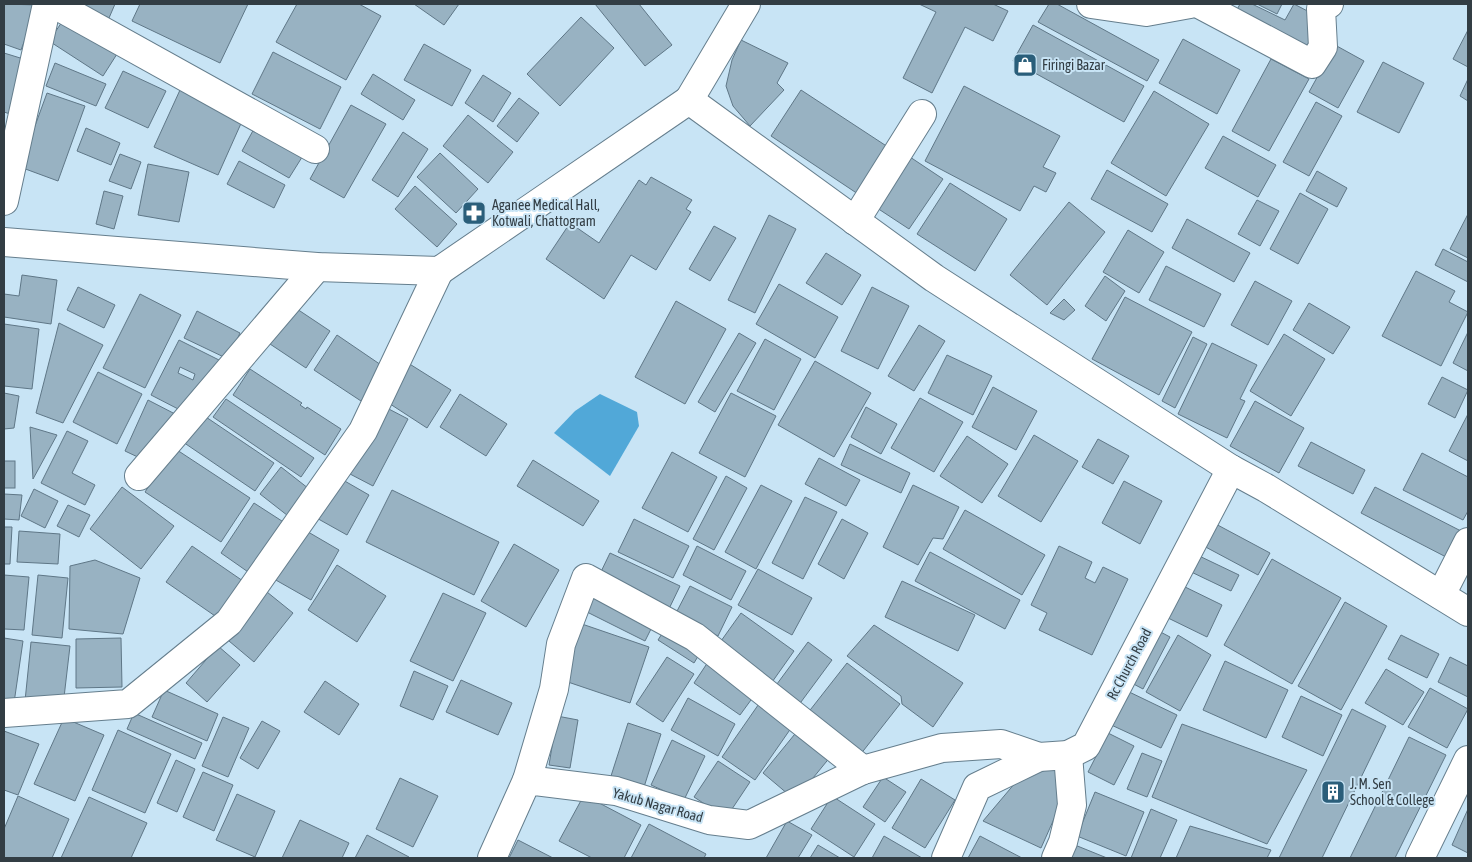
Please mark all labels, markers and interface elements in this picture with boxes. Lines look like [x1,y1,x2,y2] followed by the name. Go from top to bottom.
[1012,52,1038,78] shop icon: Firingi Bazar
[1042,57,1106,73] place label: Firingi Bazar
[492,197,600,229] place label: Aganee Medical Hall, Kotwali, Chattogram
[461,200,487,226] pharmacy icon: Aganee Medical Hall, Kotwali, Chattogram
[1103,625,1155,703] street label: Rc Church Road
[1350,776,1434,808] place label: J. M. Sen School & College
[1320,779,1346,805] building icon: J. M. Sen School & College
[611,784,705,826] street label: Yakub Nagar Road

